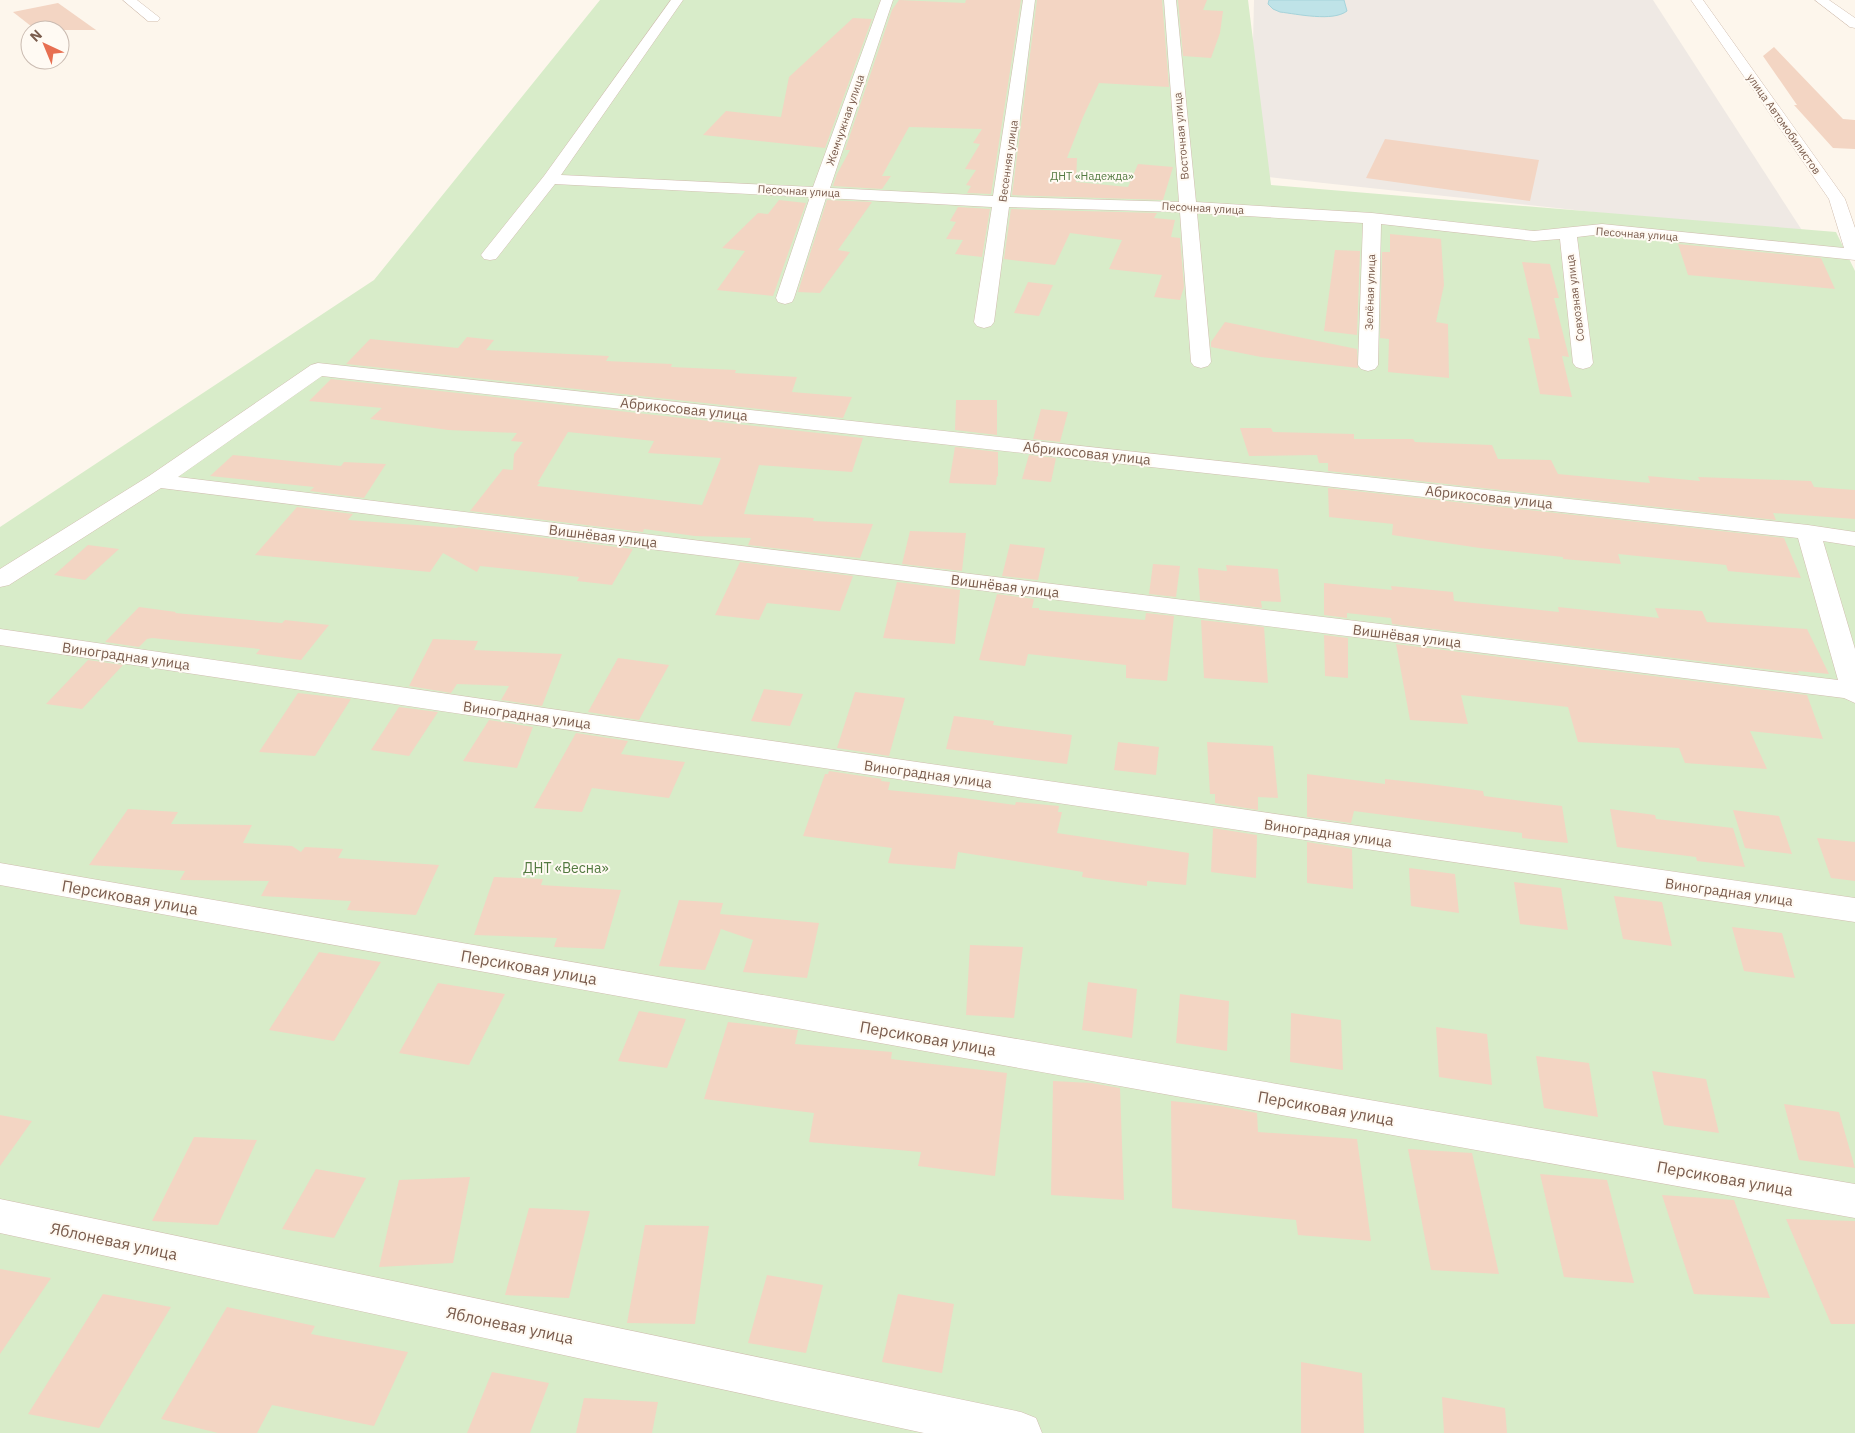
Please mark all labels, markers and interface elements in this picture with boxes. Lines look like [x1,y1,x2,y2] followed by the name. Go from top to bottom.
[20,20,70,70] north arrow
[26,26,46,46] text: N
[1744,71,1824,177] street label: улица Автомобилистов
[823,73,867,167] street label: Жемчужная улица
[1170,92,1192,180] street label: Восточная улица
[995,119,1021,203] street label: Весенняя улица
[1050,169,1134,183] park label: ДНТ «Надежда»
[757,182,841,200] street label: Песочная улица
[1161,199,1245,217] street label: Песочная улица
[1595,224,1679,244] street label: Песочная улица
[1362,254,1378,330] street label: Зелёная улица
[1563,254,1587,342] street label: Совхозная улица
[619,393,749,425] street label: Абрикосовая улица
[1022,437,1152,469] street label: Абрикосовая улица
[1424,481,1554,513] street label: Абрикосовая улица
[548,520,659,552] street label: Вишнёвая улица
[950,570,1061,602] street label: Вишнёвая улица
[1352,620,1463,652] street label: Вишнёвая улица
[61,638,192,674] street label: Виноградная улица
[462,697,593,733] street label: Виноградная улица
[863,756,994,792] street label: Виноградная улица
[1263,815,1394,851] street label: Виноградная улица
[523,859,609,877] park label: ДНТ «Весна»
[1664,874,1795,910] street label: Виноградная улица
[60,875,200,919] street label: Персиковая улица
[459,945,599,989] street label: Персиковая улица
[858,1016,998,1060] street label: Персиковая улица
[1256,1086,1396,1130] street label: Персиковая улица
[1655,1156,1795,1200] street label: Персиковая улица
[49,1218,180,1264] street label: Яблоневая улица
[445,1302,576,1348] street label: Яблоневая улица

